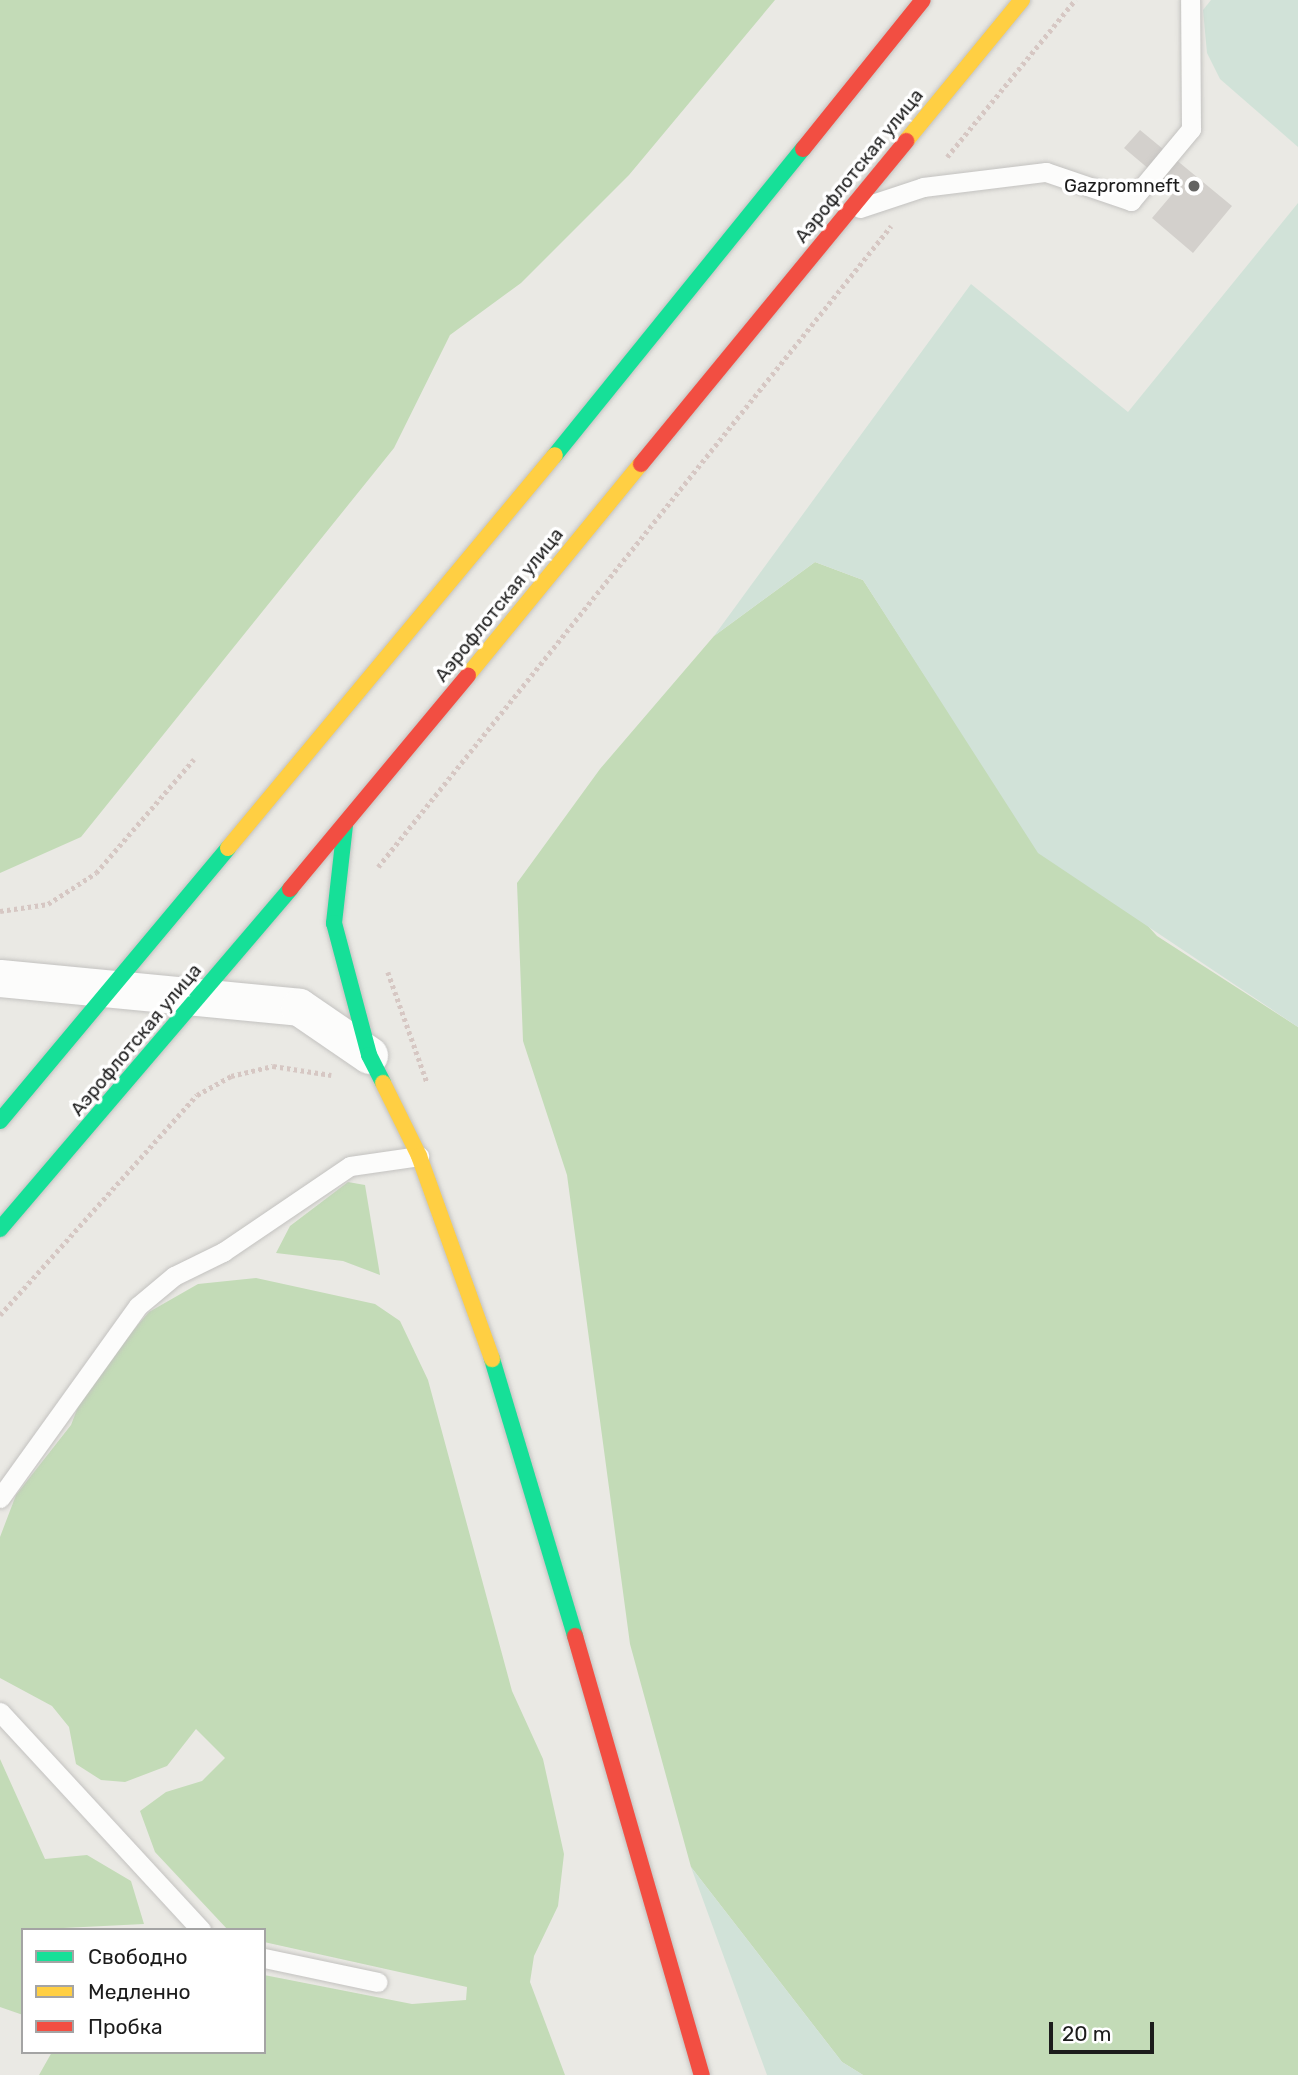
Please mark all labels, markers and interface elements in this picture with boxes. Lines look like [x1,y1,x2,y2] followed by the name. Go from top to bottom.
[790,84,928,248] street label: Аэрофлотская улица
[1064,175,1180,197] place label: Gazpromneft
[1186,178,1202,194] marker: Gazpromneft
[430,523,568,687] street label: Аэрофлотская улица
[66,959,206,1121] street label: Аэрофлотская улица
[21,1928,266,2054] legend
[88,1944,188,1969] text: Свободно
[88,1979,191,2004] text: Медленно
[1053,2008,1158,2052] scale bar
[88,2014,163,2039] text: Пробка
[1062,2021,1111,2046] text: 20 m

